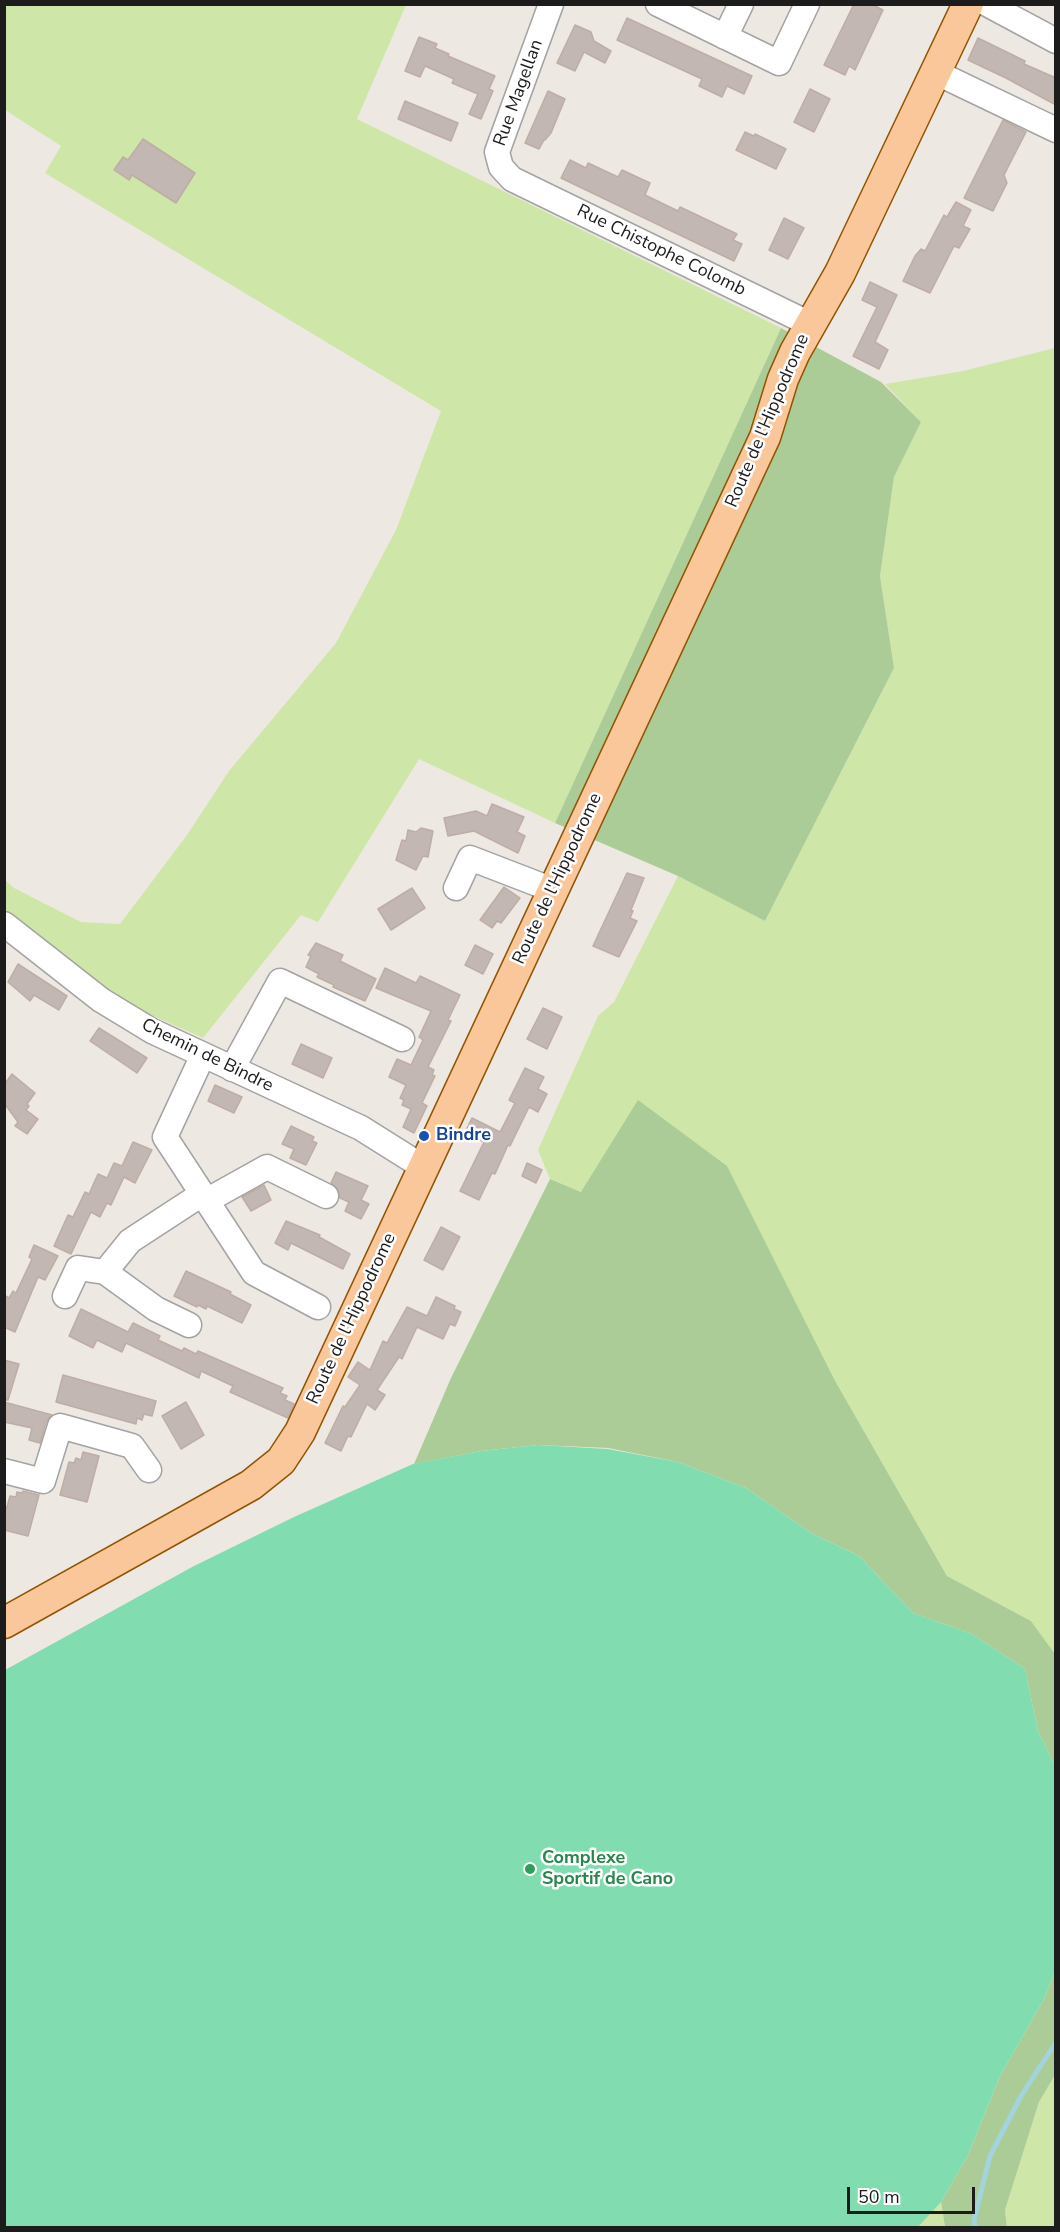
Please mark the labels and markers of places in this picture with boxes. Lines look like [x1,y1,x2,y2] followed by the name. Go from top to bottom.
[436,1125,491,1147] place label: Bindre
[417,1129,431,1143] marker: Bindre
[542,1848,673,1890] place label: Complexe Sportif de Cano
[523,1862,537,1876] marker: Complexe Sportif de Cano

